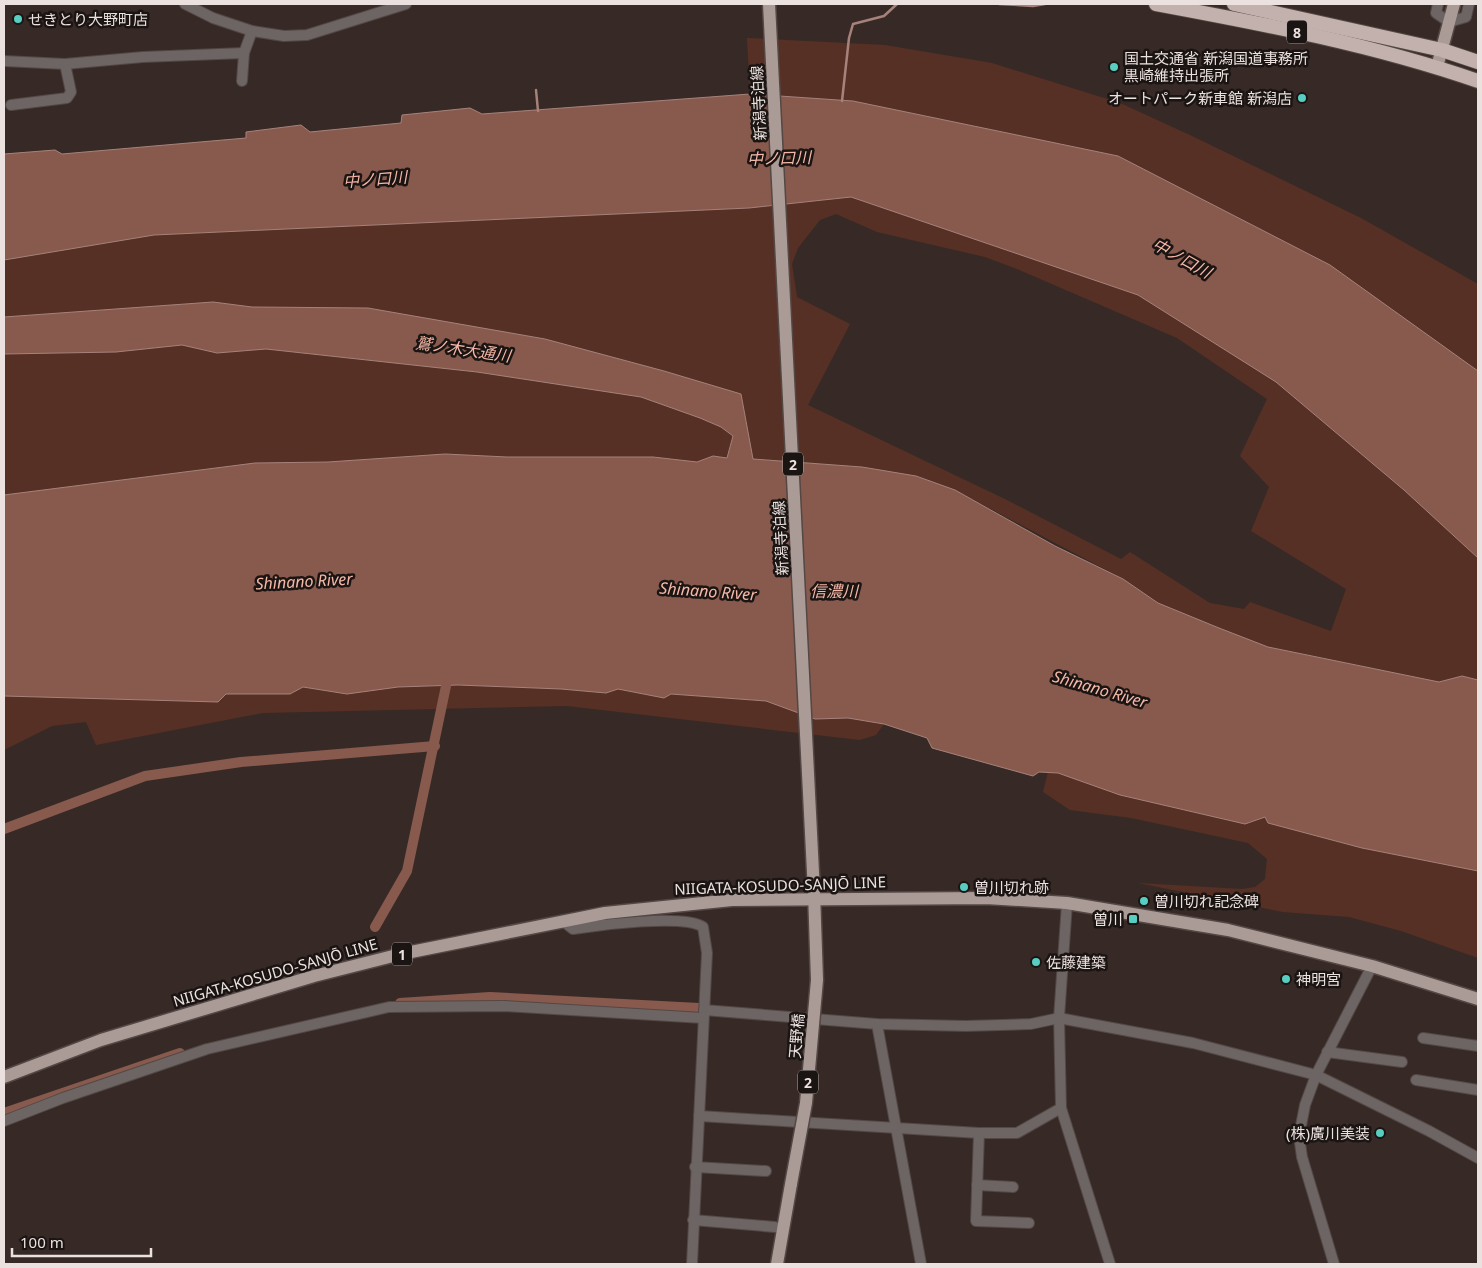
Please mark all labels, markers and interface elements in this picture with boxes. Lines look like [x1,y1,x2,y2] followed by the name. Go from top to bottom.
[28,9,148,29] place label: せきとり大野町店
[12,13,24,25] marker: せきとり大野町店
[1287,21,1307,44] road number: 8
[1124,48,1308,85] place label: 国土交通省 新潟国道事務所 黒崎維持出張所
[1108,61,1120,73] marker: 国土交通省 新潟国道事務所 黒崎維持出張所
[746,65,770,141] street label: 新潟寺泊線
[1108,88,1292,108] place label: オートパーク新車館 新潟店
[1296,92,1308,104] marker: オートパーク新車館 新潟店
[747,146,813,170] water label: 中ノ口川
[342,166,410,192] water label: 中ノ口川
[1149,233,1217,284] water label: 中ノ口川
[414,331,514,367] water label: 鷲ノ木大通川
[783,452,803,476] road number: 2
[768,500,792,576] street label: 新潟寺泊線
[255,567,354,595] water label: Shinano River
[659,577,758,605] water label: Shinano River
[810,580,860,602] water label: 信濃川
[1050,665,1150,713] water label: Shinano River
[674,871,886,899] street label: NIIGATA-KOSUDO-SANJŌ LINE
[974,877,1049,897] place label: 曽川切れ跡
[958,881,970,893] marker: 曽川切れ跡
[1154,891,1259,911] place label: 曽川切れ記念碑
[1138,895,1150,907] marker: 曽川切れ記念碑
[1093,909,1123,929] place label: 曽川
[1127,913,1139,925] marker: 曽川
[170,933,380,1011] street label: NIIGATA-KOSUDO-SANJŌ LINE
[392,942,412,966] road number: 1
[1046,952,1106,972] place label: 佐藤建築
[1030,956,1042,968] marker: 佐藤建築
[1296,969,1341,989] place label: 神明宮
[1280,973,1292,985] marker: 神明宮
[784,1013,808,1059] street label: 天野橋
[798,1070,818,1094] road number: 2
[1286,1123,1370,1143] place label: (株)廣川美装
[1374,1127,1386,1139] marker: (株)廣川美装
[12,1226,151,1258] scale bar
[20,1232,64,1252] text: 100 m

